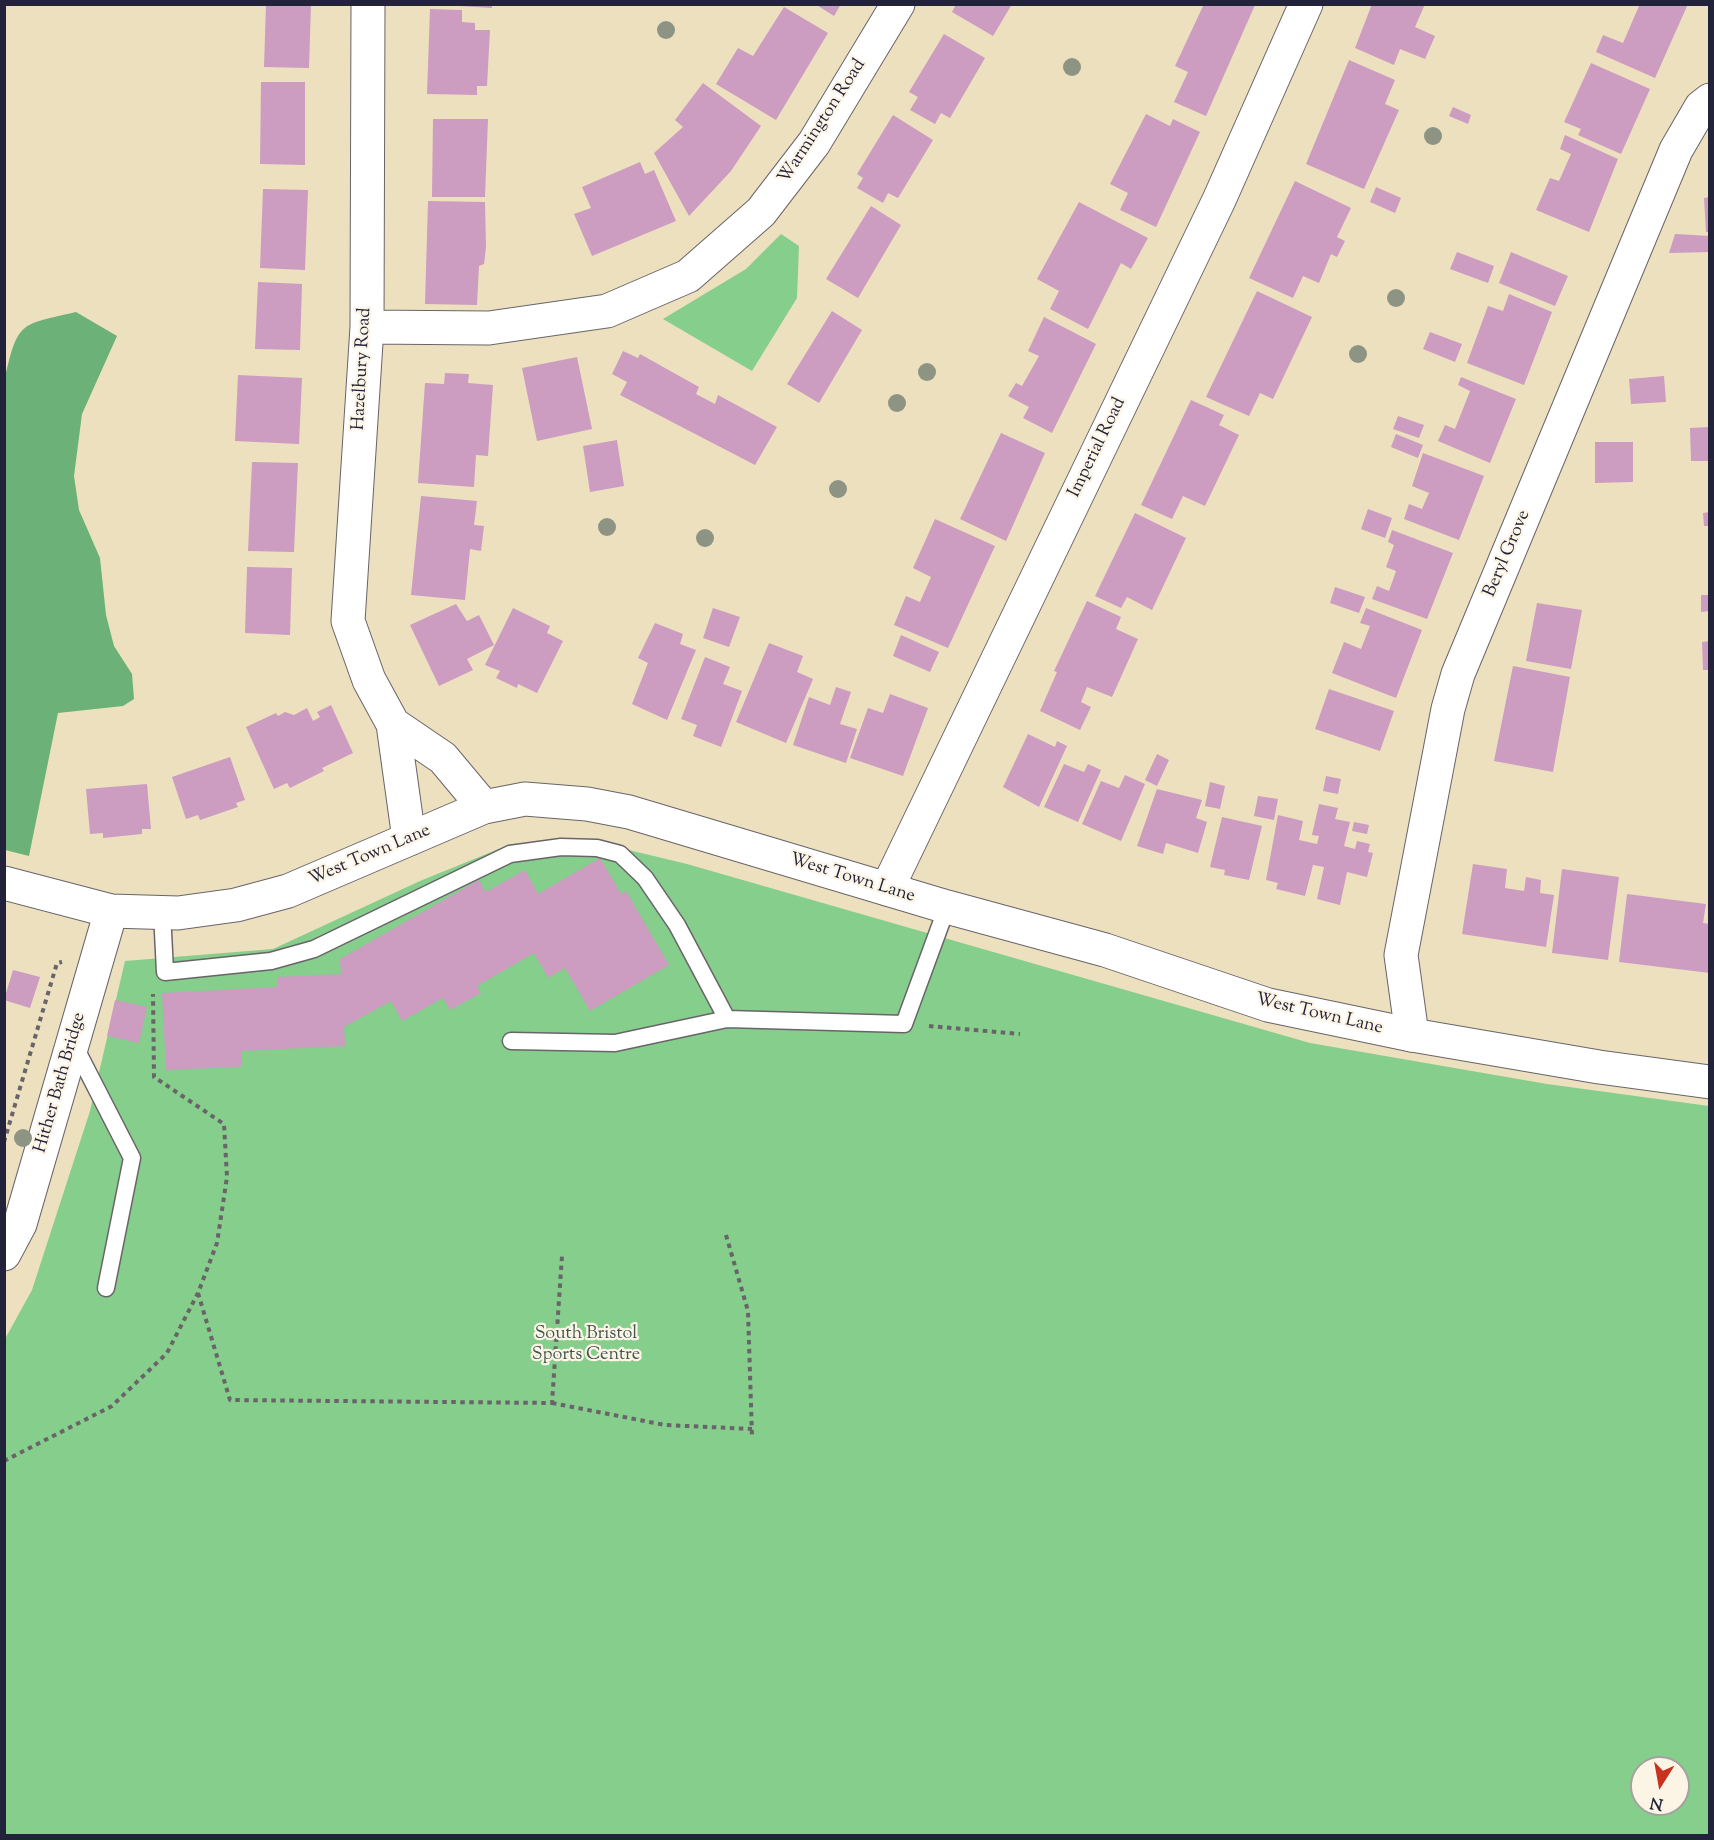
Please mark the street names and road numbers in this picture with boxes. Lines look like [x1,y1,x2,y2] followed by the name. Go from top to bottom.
[775,56,871,188] street label: Warmington Road
[349,307,377,431] street label: Hazelbury Road
[1065,395,1131,501] street label: Imperial Road
[1480,507,1536,601] street label: Beryl Grove
[306,821,434,891] street label: West Town Lane
[787,850,917,908] street label: West Town Lane
[1253,990,1385,1040] street label: West Town Lane
[31,1010,91,1156] street label: Hither Bath Bridge

